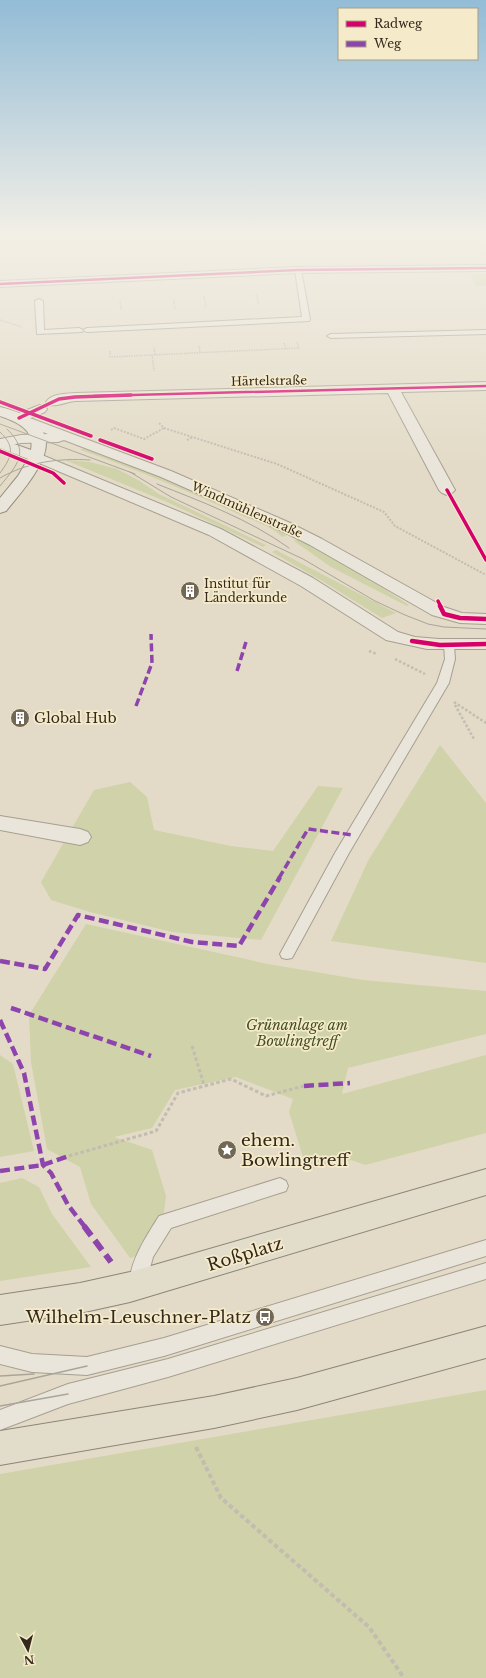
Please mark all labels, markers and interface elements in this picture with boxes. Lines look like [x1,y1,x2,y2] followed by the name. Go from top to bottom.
[338,8,478,60] legend
[374,16,423,31] text: Radweg
[373,36,402,51] text: Weg
[231,372,307,389] street label: Härtelstraße
[188,478,305,541] street label: Windmühlenstraße
[204,576,287,605] place label: Institut für Länderkunde
[179,580,201,602] building icon: Institut für Länderkunde
[9,707,31,729] building icon: Global Hub
[34,709,117,727] place label: Global Hub
[246,1016,348,1050] park label: Grünanlage am Bowlingtreff
[241,1130,351,1171] place label: ehem. Bowlingtreff
[216,1139,238,1161] place icon: ehem. Bowlingtreff
[205,1233,286,1276] street label: Roßplatz
[254,1306,276,1328] bus stop icon: Wilhelm-Leuschner-Platz
[25,1307,251,1328] place label: Wilhelm-Leuschner-Platz
[8,1630,48,1670] north arrow
[23,1652,35,1668] text: N

